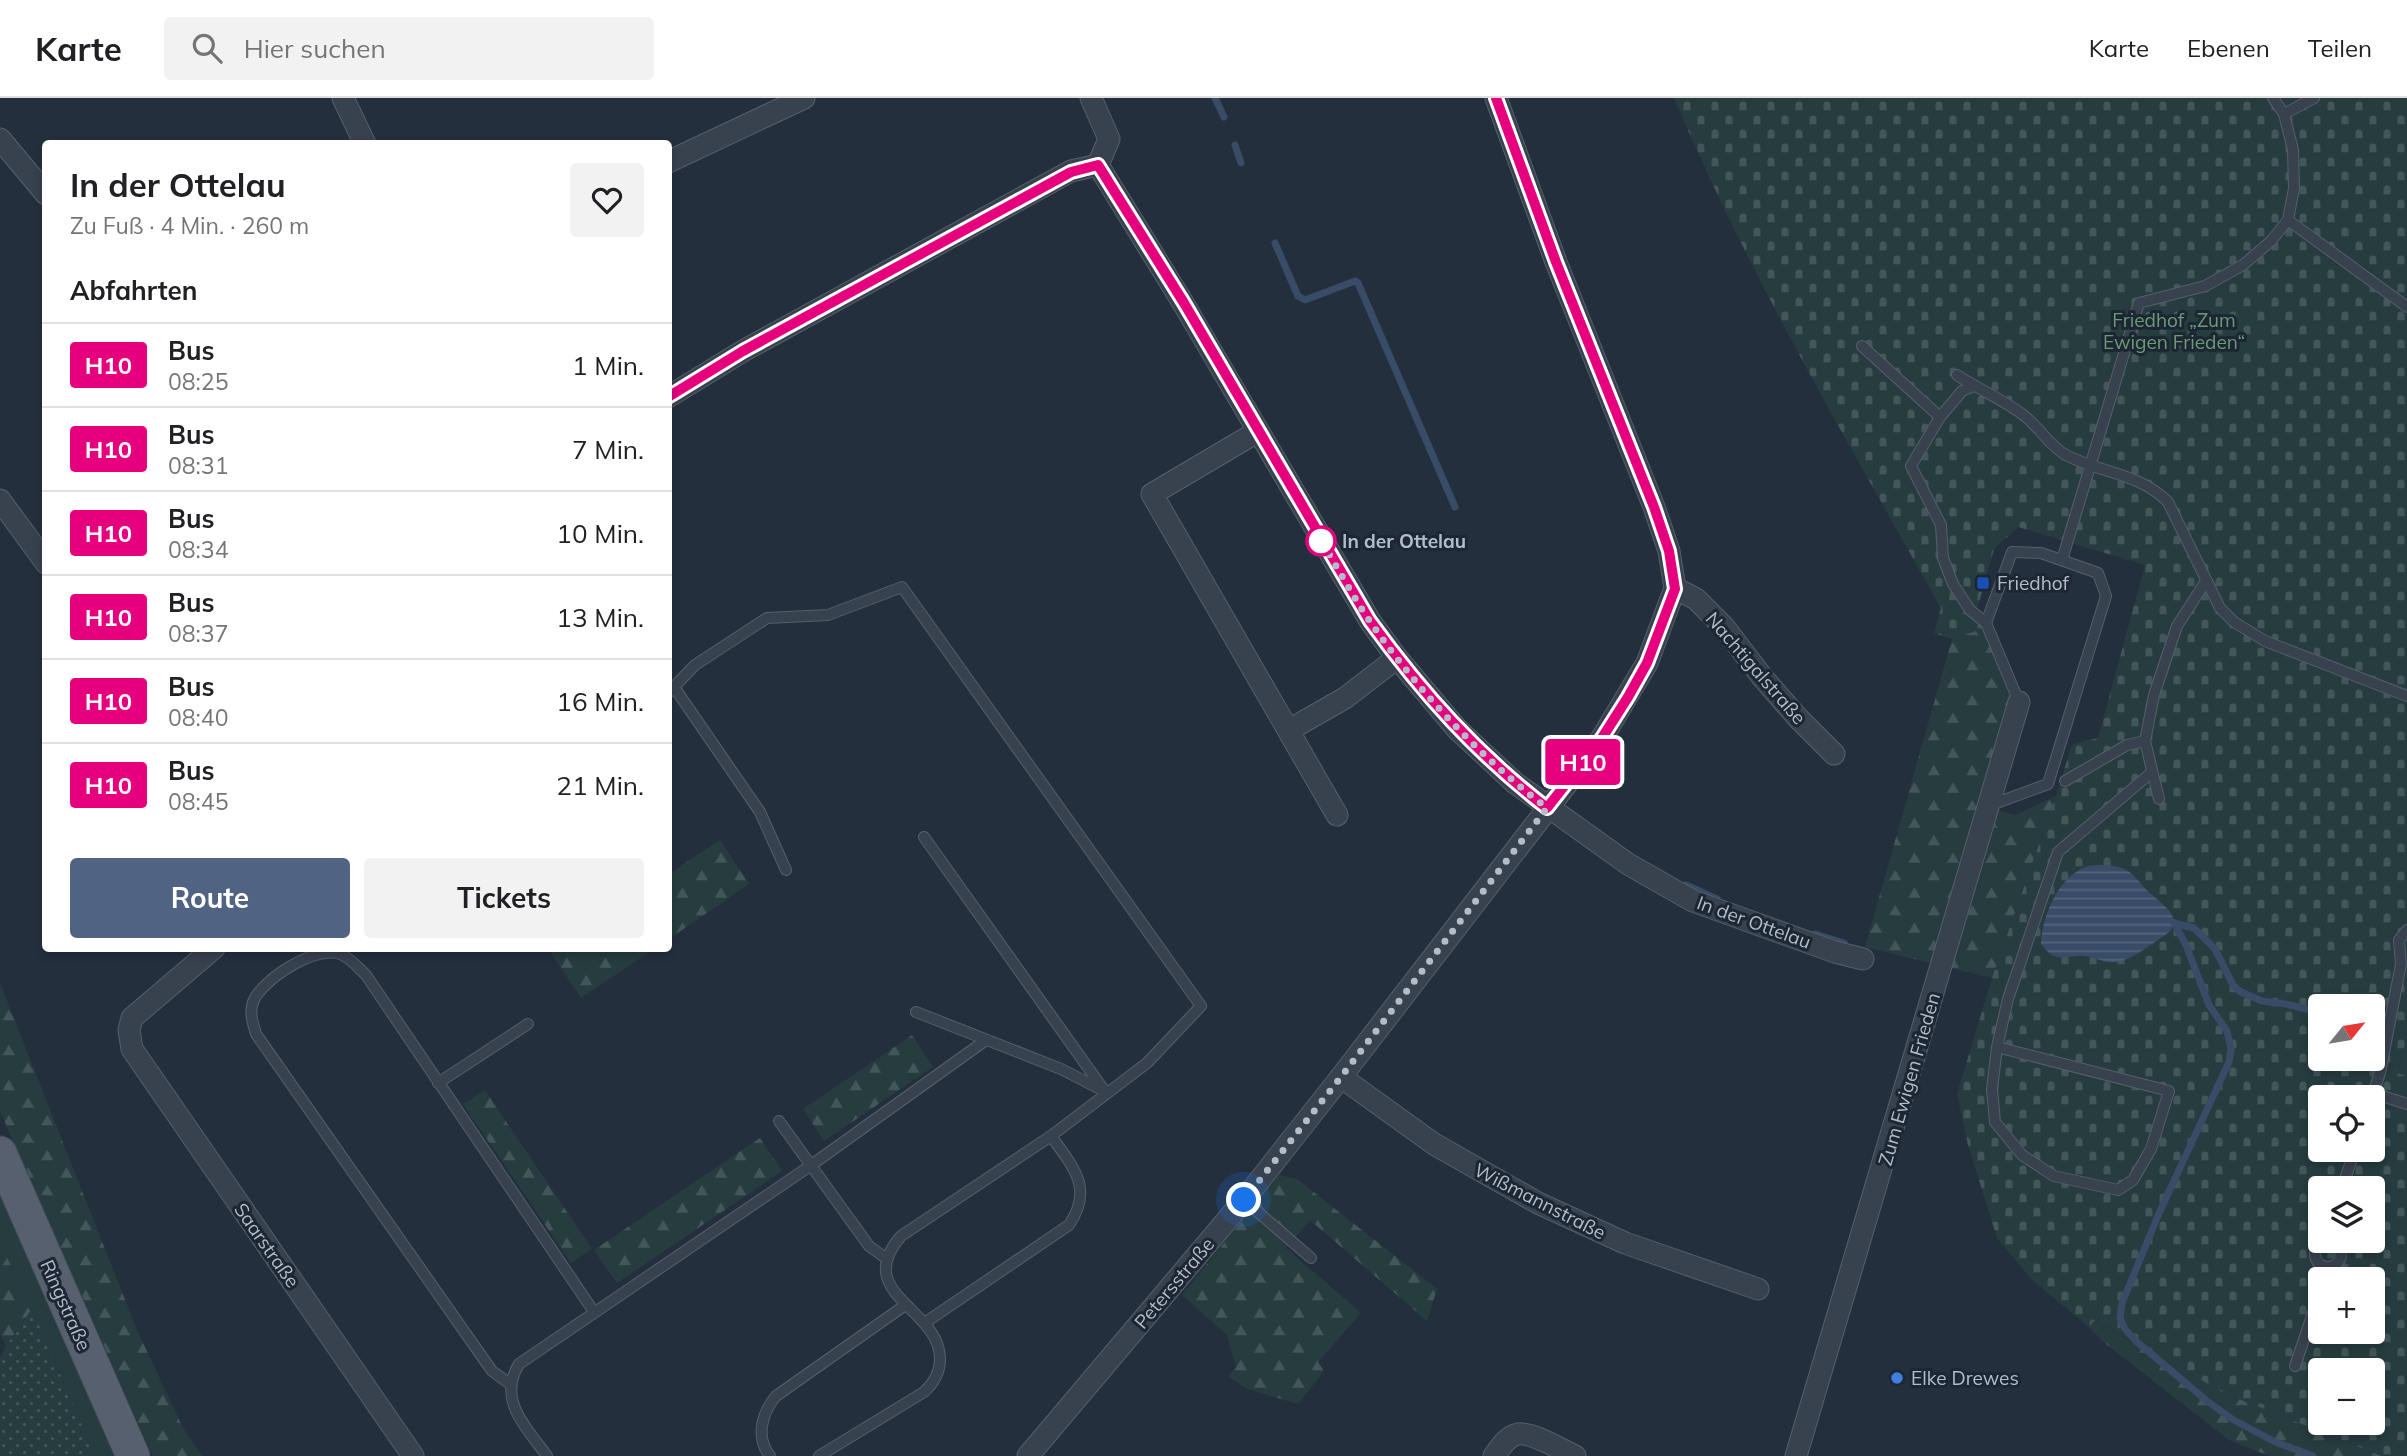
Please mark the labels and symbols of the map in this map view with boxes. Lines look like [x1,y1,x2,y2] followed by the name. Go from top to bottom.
[2103,308,2245,354] park label: Friedhof „Zum Ewigen Frieden“
[1306,526,1336,556] marker: In der Ottelau
[1342,529,1466,553] place label: In der Ottelau
[1997,571,2070,595] place label: Friedhof
[1975,575,1991,591] marker: Friedhof
[1701,607,1811,729] street label: Nachtigalstraße
[1543,739,1623,785] line badge: H10
[1694,890,1814,954] street label: In der Ottelau
[1873,990,1945,1168] street label: Zum Ewigen Frieden
[2308,994,2385,1071] north arrow
[1470,1157,1610,1245] street label: Wißmannstraße
[1226,1182,1261,1217] your location
[229,1198,305,1292] street label: Saarstraße
[1129,1232,1219,1334] street label: Petersstraße
[35,1256,97,1354] street label: Ringstraße
[1911,1366,2019,1390] place label: Elke Drewes
[1889,1370,1905,1386] marker: Elke Drewes

